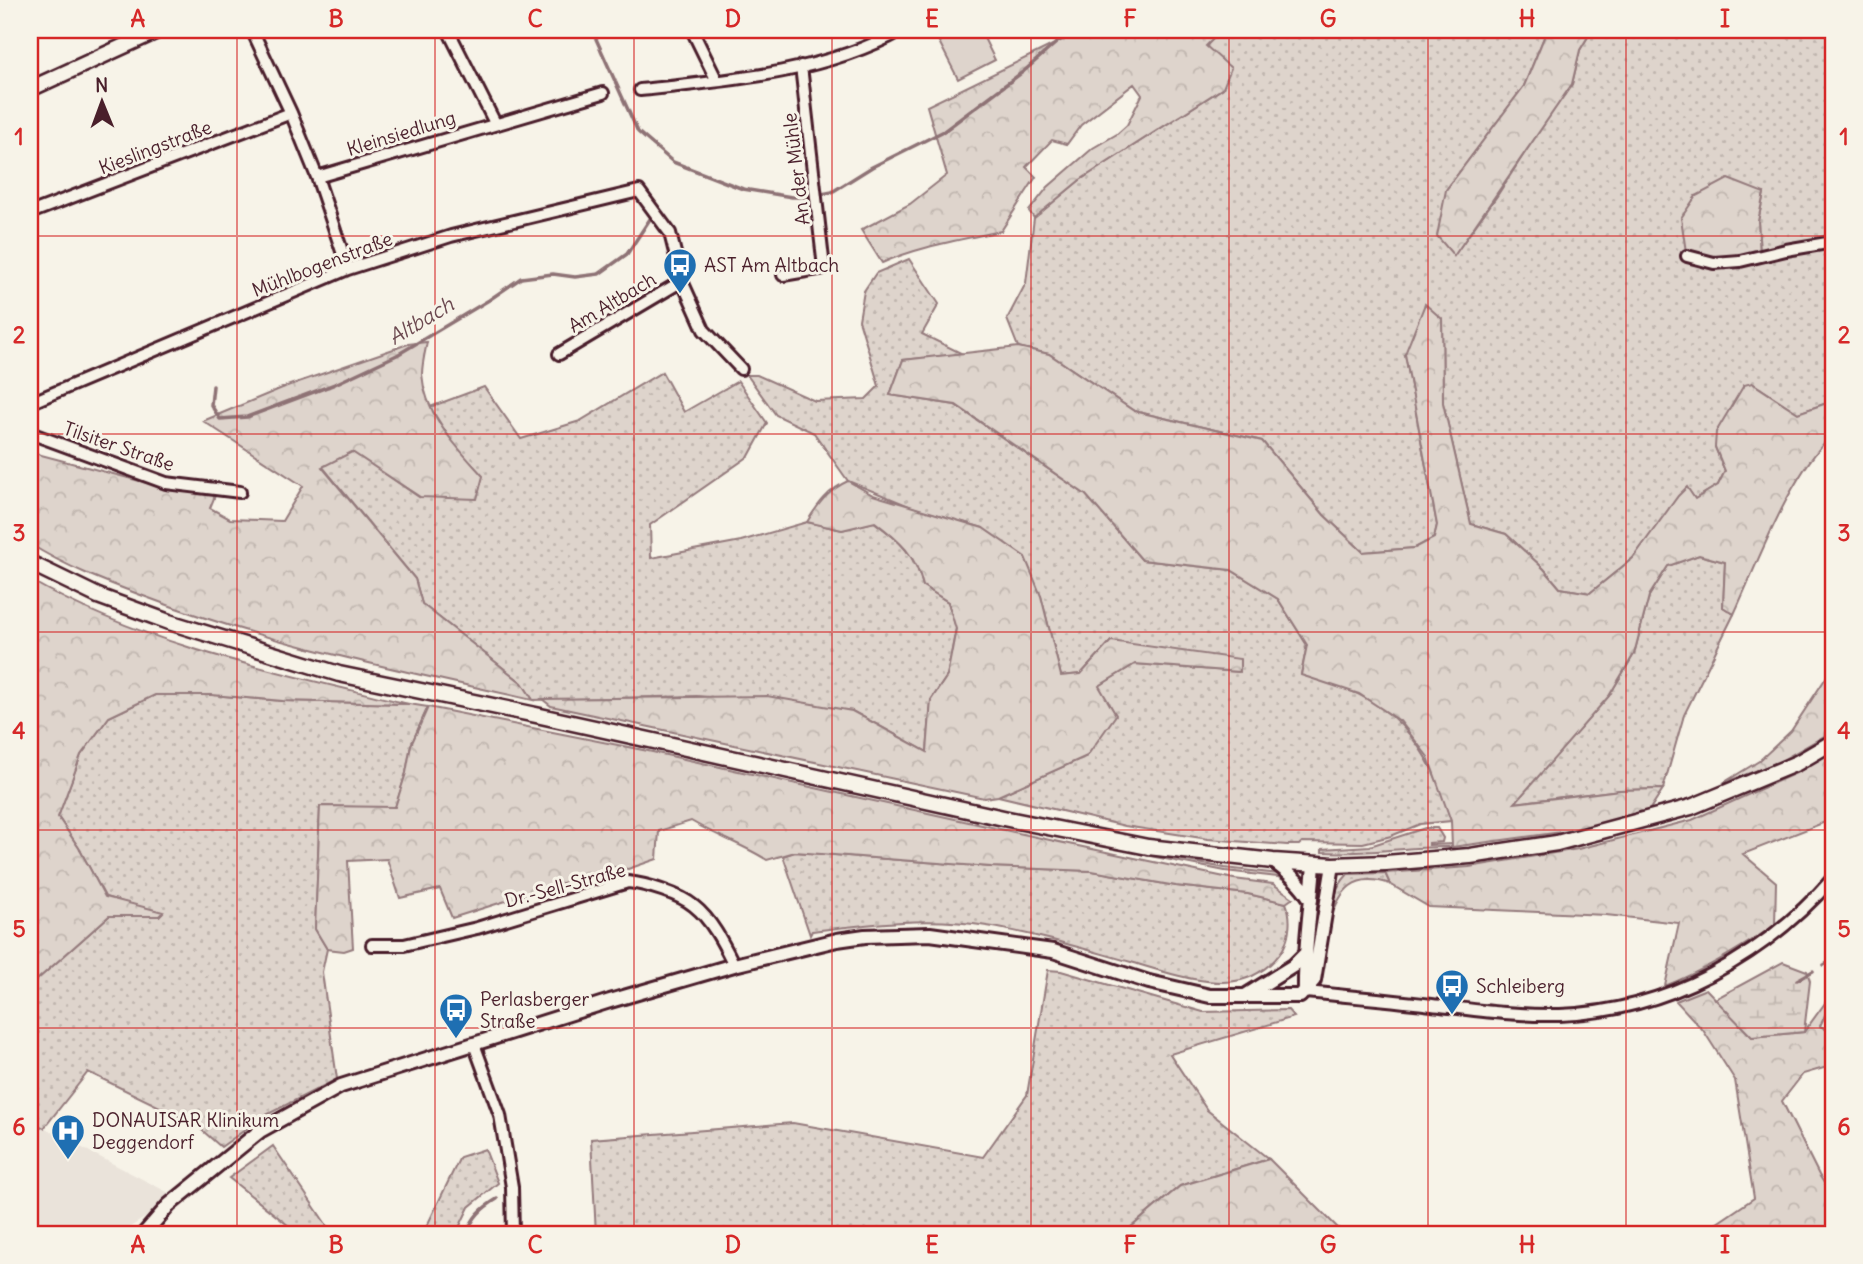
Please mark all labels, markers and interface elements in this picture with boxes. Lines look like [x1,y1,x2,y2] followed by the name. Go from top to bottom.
[131,4,146,33] text: A
[328,4,344,33] text: B
[527,4,543,33] text: C
[725,4,741,33] text: D
[925,4,939,33] text: E
[1123,4,1137,33] text: F
[1320,4,1336,33] text: G
[1519,4,1535,33] text: H
[1720,4,1730,33] text: I
[66,66,136,136] north arrow
[95,73,108,97] text: N
[344,105,458,161] street label: Kleinsiedlung
[777,111,815,227] street label: An der Mühle
[95,114,215,180] street label: Kieslingstraße
[14,122,24,151] text: 1
[1839,122,1849,151] text: 1
[248,226,396,302] street label: Mühlbogenstraße
[661,246,699,295] bus stop icon: AST Am Altbach
[704,253,839,277] place label: AST Am Altbach
[564,266,660,338] street label: Am Altbach
[383,290,459,351] water label: Altbach
[13,320,26,349] text: 2
[1838,320,1851,349] text: 2
[60,416,178,476] street label: Tilsiter Straße
[12,518,26,547] text: 3
[1837,518,1851,547] text: 3
[12,716,26,745] text: 4
[1837,716,1851,745] text: 4
[502,857,628,913] street label: Dr.-Sell-Straße
[12,914,26,943] text: 5
[1837,914,1851,943] text: 5
[1433,967,1471,1016] bus stop icon: Schleiberg
[1476,974,1565,998] place label: Schleiberg
[480,987,590,1033] place label: Perlasberger Straße
[437,991,475,1040] bus stop icon: Perlasberger Straße
[92,1108,279,1154] place label: DONAUISAR Klinikum Deggendorf
[12,1112,26,1141] text: 6
[49,1112,87,1161] hospital icon: DONAUISAR Klinikum Deggendorf
[1837,1112,1851,1141] text: 6
[131,1230,146,1259] text: A
[328,1230,344,1259] text: B
[527,1230,543,1259] text: C
[725,1230,741,1259] text: D
[925,1230,939,1259] text: E
[1123,1230,1137,1259] text: F
[1320,1230,1336,1259] text: G
[1519,1230,1535,1259] text: H
[1720,1230,1730,1259] text: I

